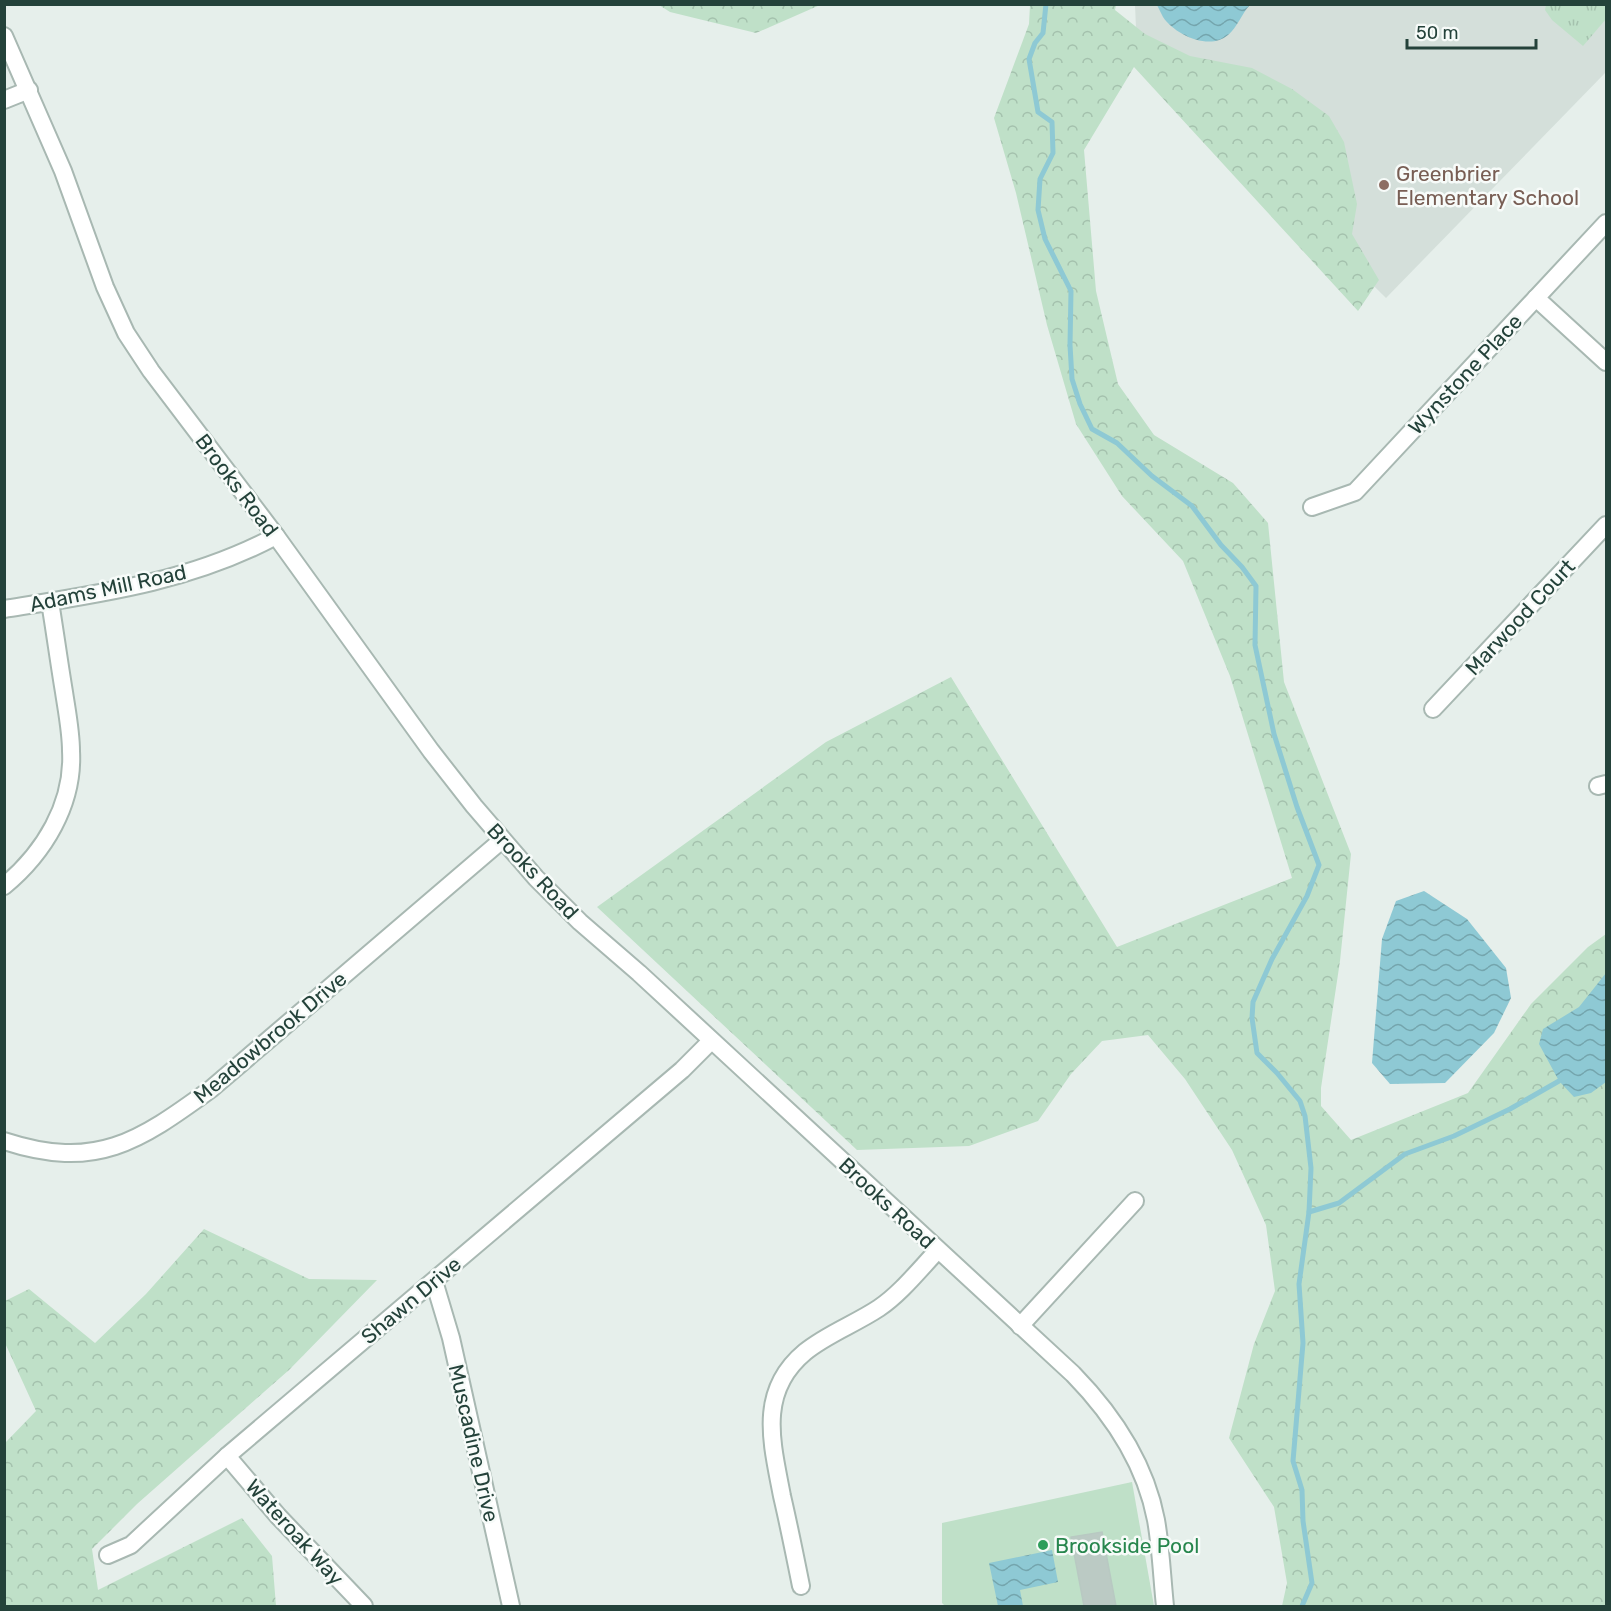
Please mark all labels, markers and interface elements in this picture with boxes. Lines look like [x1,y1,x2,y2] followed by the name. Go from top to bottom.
[1407,12,1536,50] scale bar
[1416,22,1459,44] text: 50 m
[1396,161,1579,210] place label: Greenbrier Elementary School
[1377,178,1391,192] marker: Greenbrier Elementary School
[1403,309,1527,439] street label: Wynstone Place
[190,429,284,541] street label: Brooks Road
[1460,554,1580,680] street label: Marwood Court
[27,559,189,617] street label: Adams Mill Road
[482,818,584,924] street label: Brooks Road
[188,966,352,1108] street label: Meadowbrook Drive
[834,1152,940,1254] street label: Brooks Road
[356,1251,466,1349] street label: Shawn Drive
[444,1362,504,1524] street label: Muscadine Drive
[241,1474,349,1590] street label: Wateroak Way
[1055,1533,1199,1558] place label: Brookside Pool
[1036,1538,1050,1552] marker: Brookside Pool

